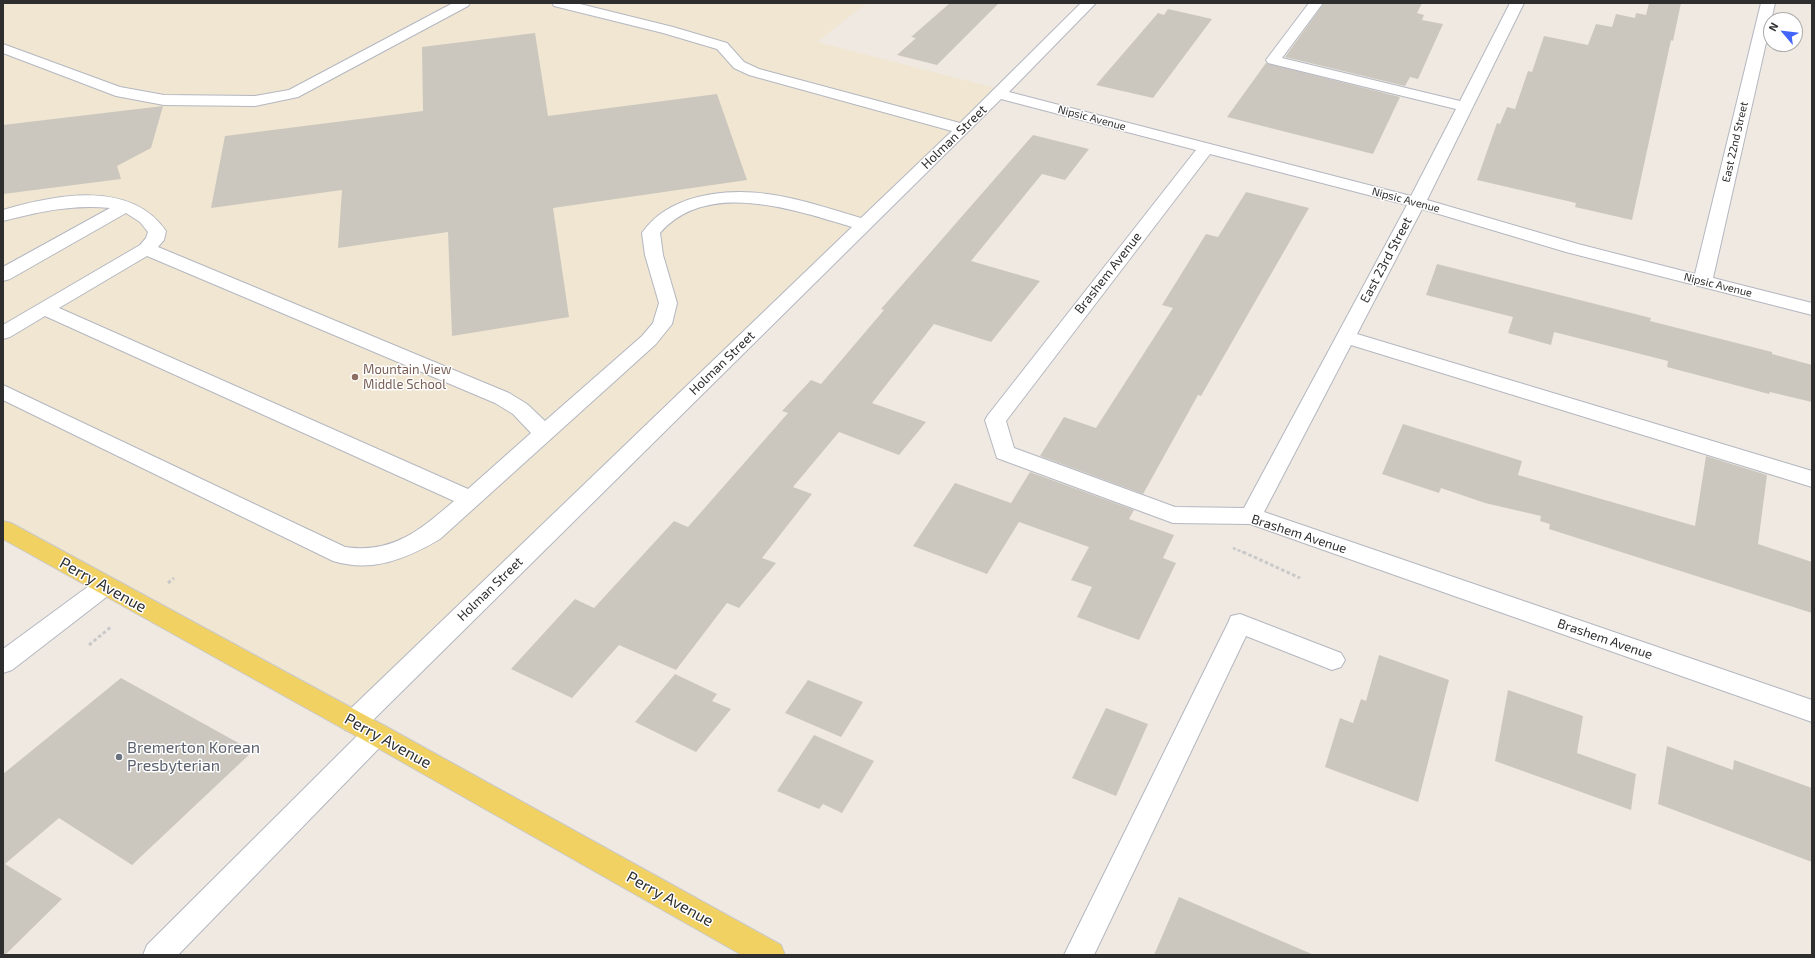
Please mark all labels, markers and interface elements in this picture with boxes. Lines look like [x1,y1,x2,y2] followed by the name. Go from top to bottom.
[1763,12,1803,52] north arrow
[1765,20,1780,33] text: N
[1719,100,1751,184] street label: East 22nd Street
[918,102,990,172] street label: Holman Street
[1057,103,1127,133] street label: Nipsic Avenue
[1371,185,1441,215] street label: Nipsic Avenue
[1357,214,1415,306] street label: East 23rd Street
[1071,229,1145,317] street label: Brashem Avenue
[1683,270,1753,300] street label: Nipsic Avenue
[686,328,758,398] street label: Holman Street
[363,362,451,393] place label: Mountain View Middle School
[350,372,360,382] marker: Mountain View Middle School
[1249,511,1349,557] street label: Brashem Avenue
[56,553,150,617] street label: Perry Avenue
[454,554,526,624] street label: Holman Street
[1555,615,1655,663] street label: Brashem Avenue
[341,709,435,773] street label: Perry Avenue
[127,738,260,776] place label: Bremerton Korean Presbyterian
[114,752,124,762] marker: Bremerton Korean Presbyterian
[623,867,717,931] street label: Perry Avenue

